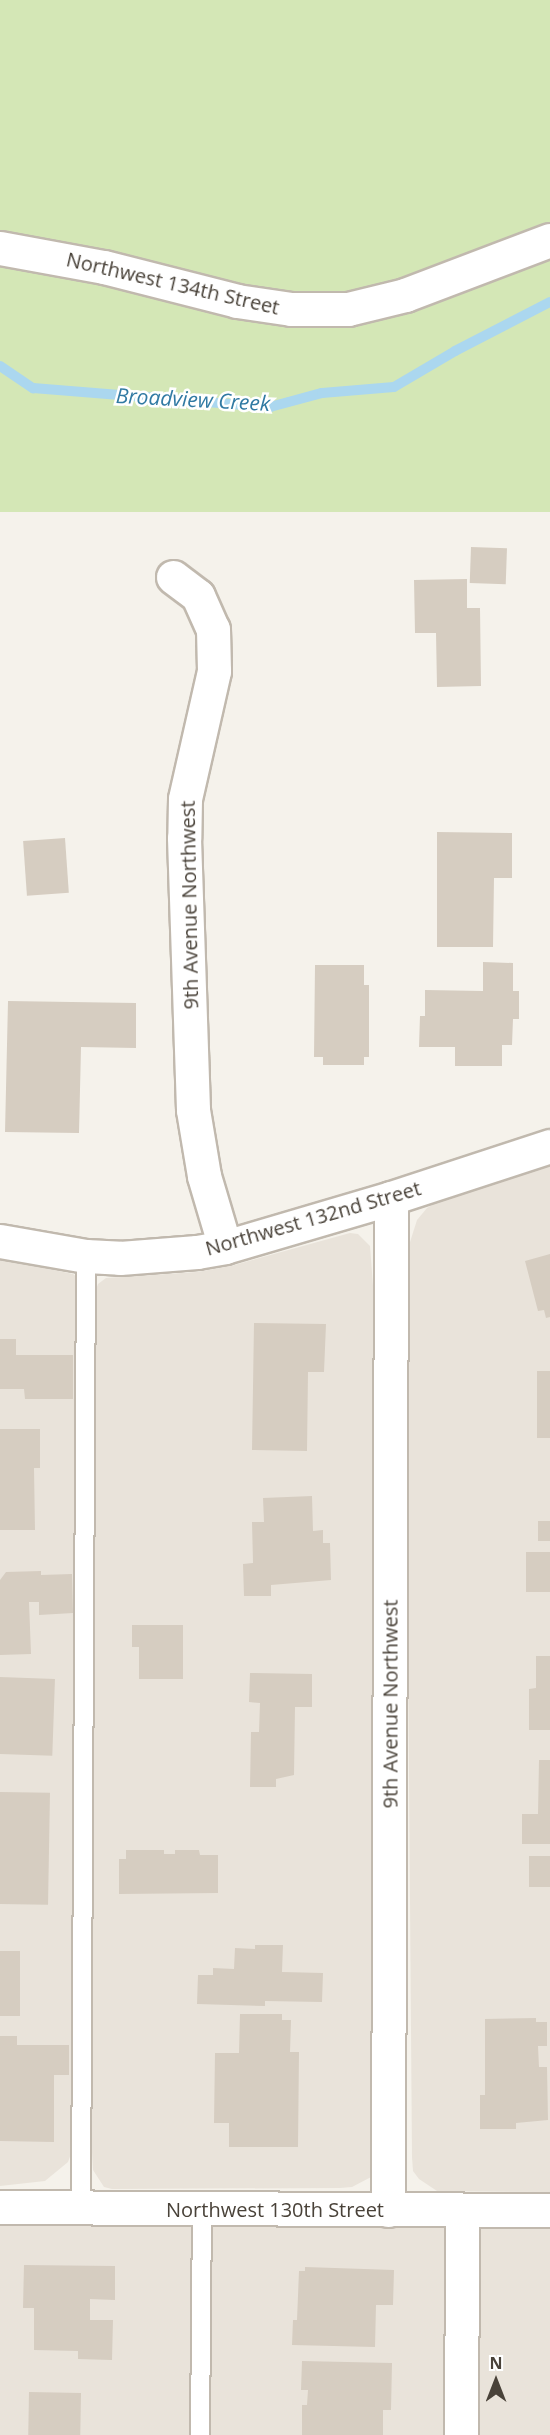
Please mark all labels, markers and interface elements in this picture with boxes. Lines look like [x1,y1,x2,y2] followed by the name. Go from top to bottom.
[64,247,282,319] street label: Northwest 134th Street
[115,382,271,416] water label: Broadview Creek
[175,800,203,1010] street label: 9th Avenue Northwest
[202,1176,424,1260] street label: Northwest 132nd Street
[378,1600,402,1808] street label: 9th Avenue Northwest
[166,2197,384,2221] street label: Northwest 130th Street
[466,2351,526,2411] north arrow
[489,2352,503,2374] text: N

